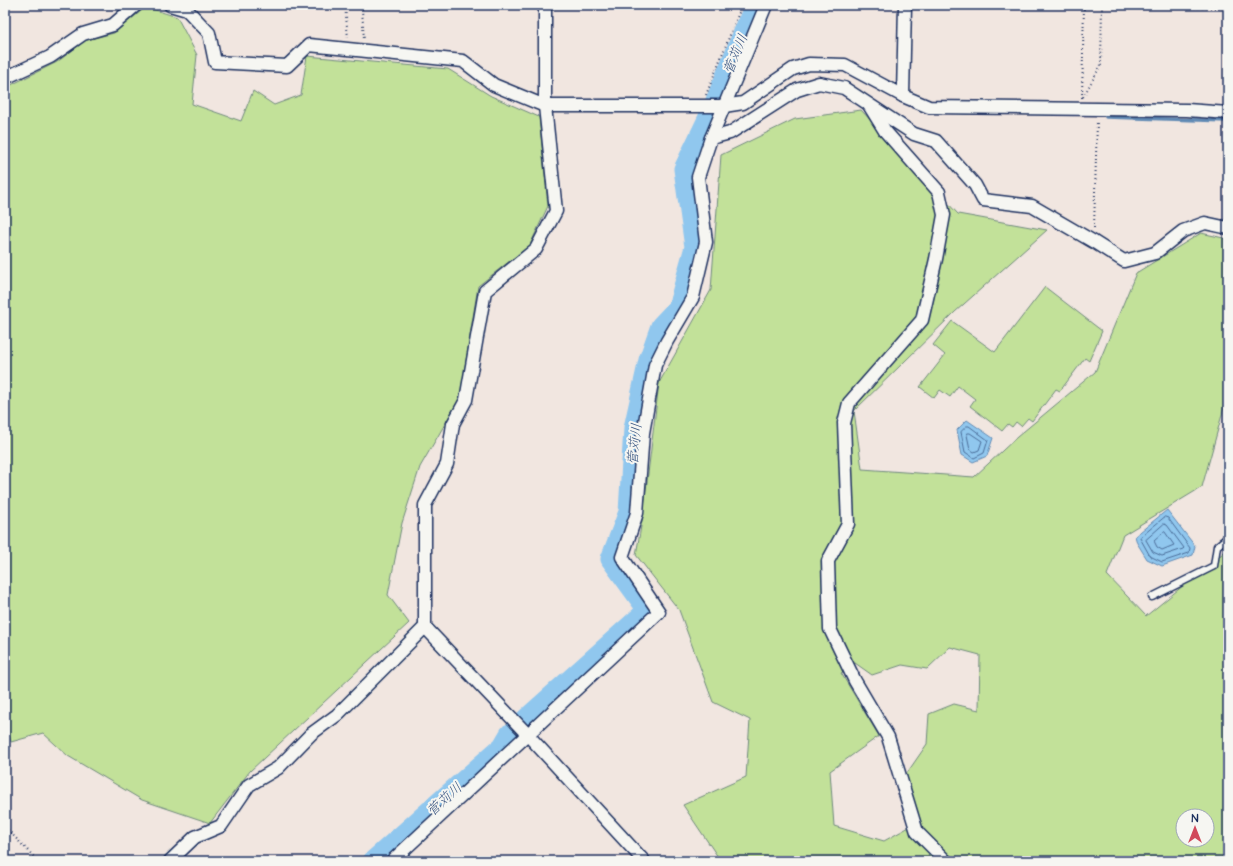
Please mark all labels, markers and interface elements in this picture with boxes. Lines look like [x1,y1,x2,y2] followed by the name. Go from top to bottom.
[719,31,753,78] water label: 菅苅川
[623,422,647,466] water label: 菅苅川
[422,778,467,821] water label: 菅苅川
[1175,808,1215,848] north arrow
[1192,811,1199,826] text: N

